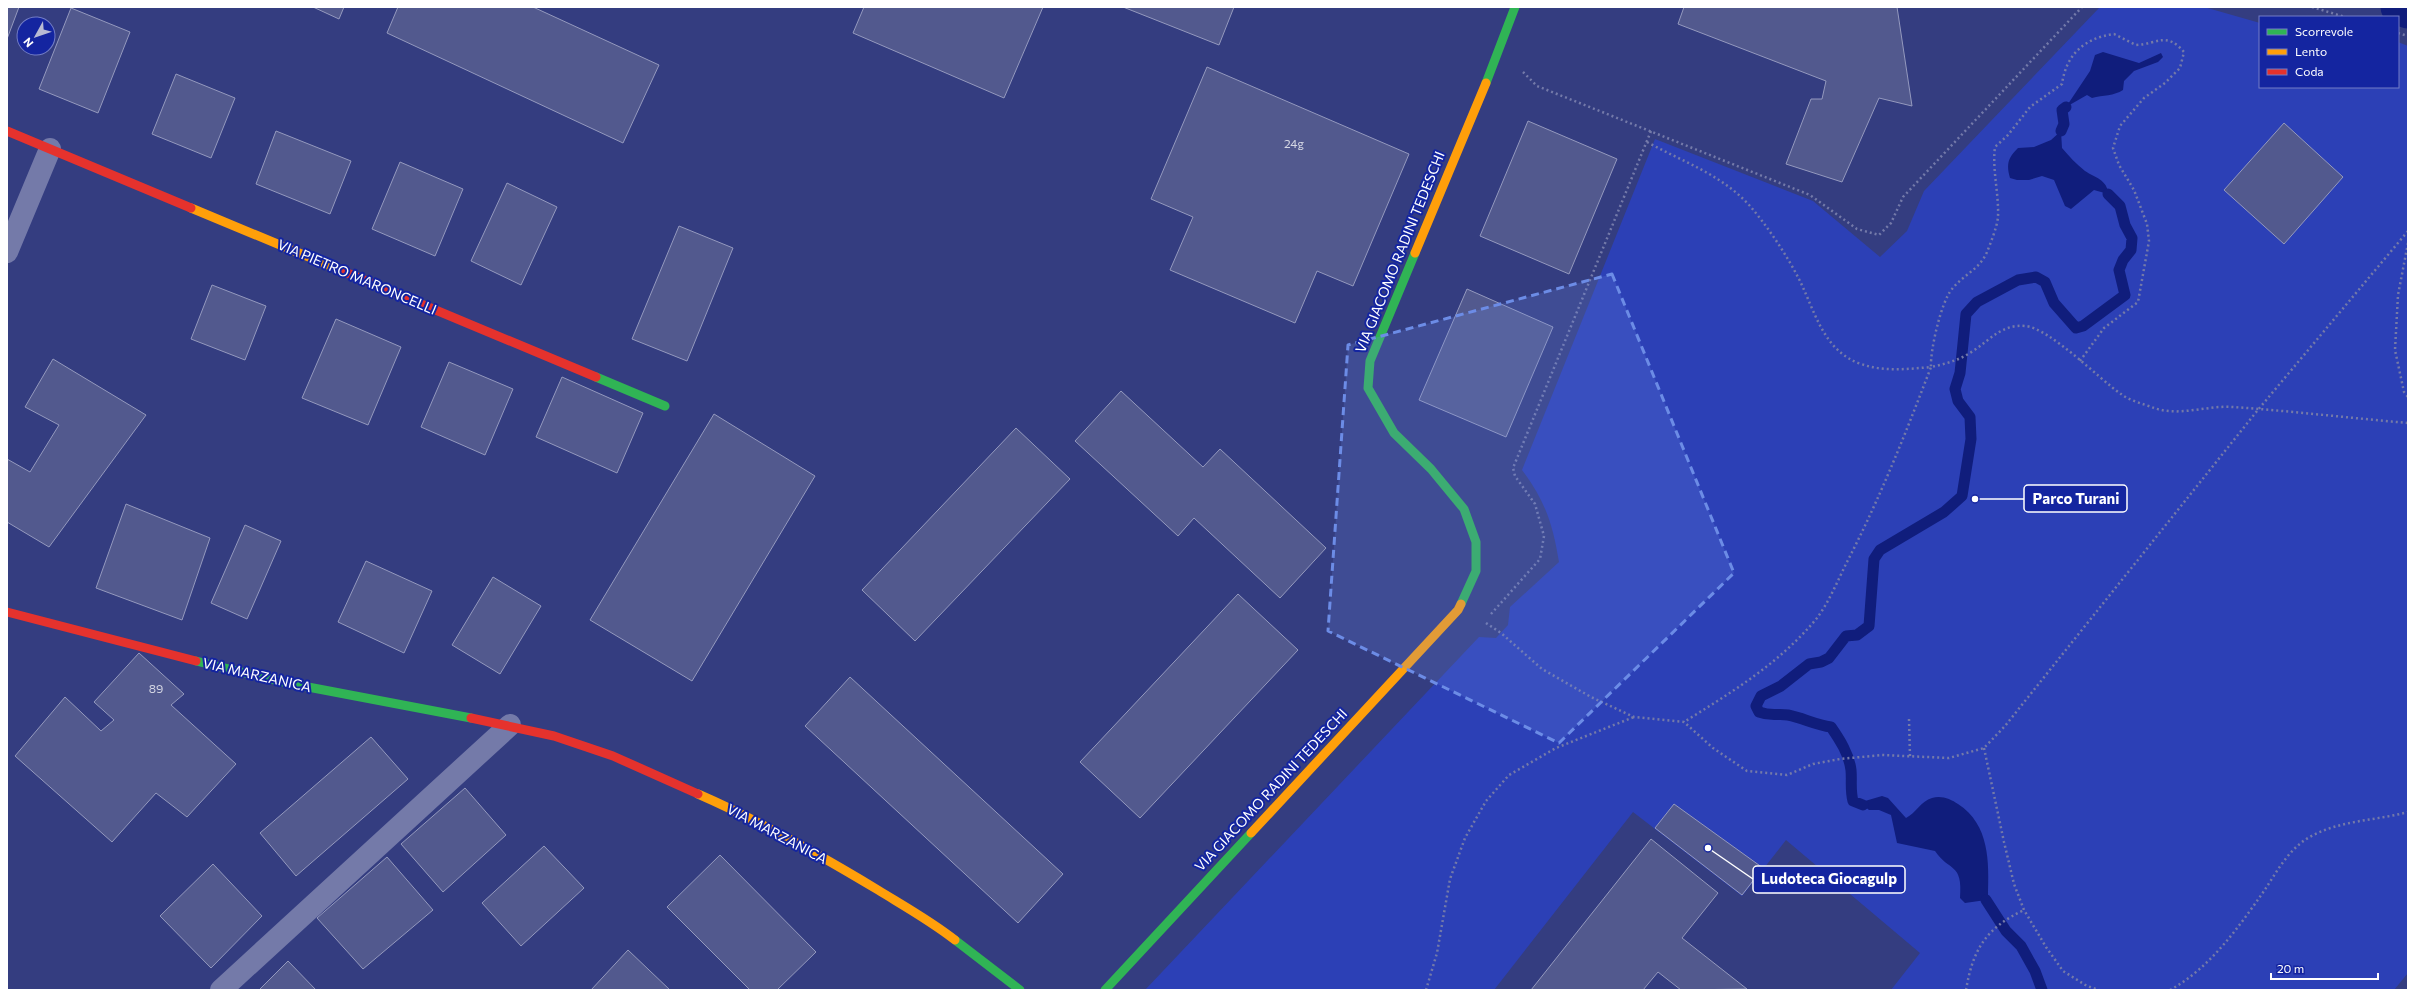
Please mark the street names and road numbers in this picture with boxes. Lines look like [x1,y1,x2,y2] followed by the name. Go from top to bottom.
[1351,149,1448,355] street label: VIA GIACOMO RADINI TEDESCHI
[275,235,439,318] street label: VIA PIETRO MARONCELLI
[201,654,313,695] street label: VIA MARZANICA
[1191,705,1350,874] street label: VIA GIACOMO RADINI TEDESCHI
[724,800,831,867] street label: VIA MARZANICA

